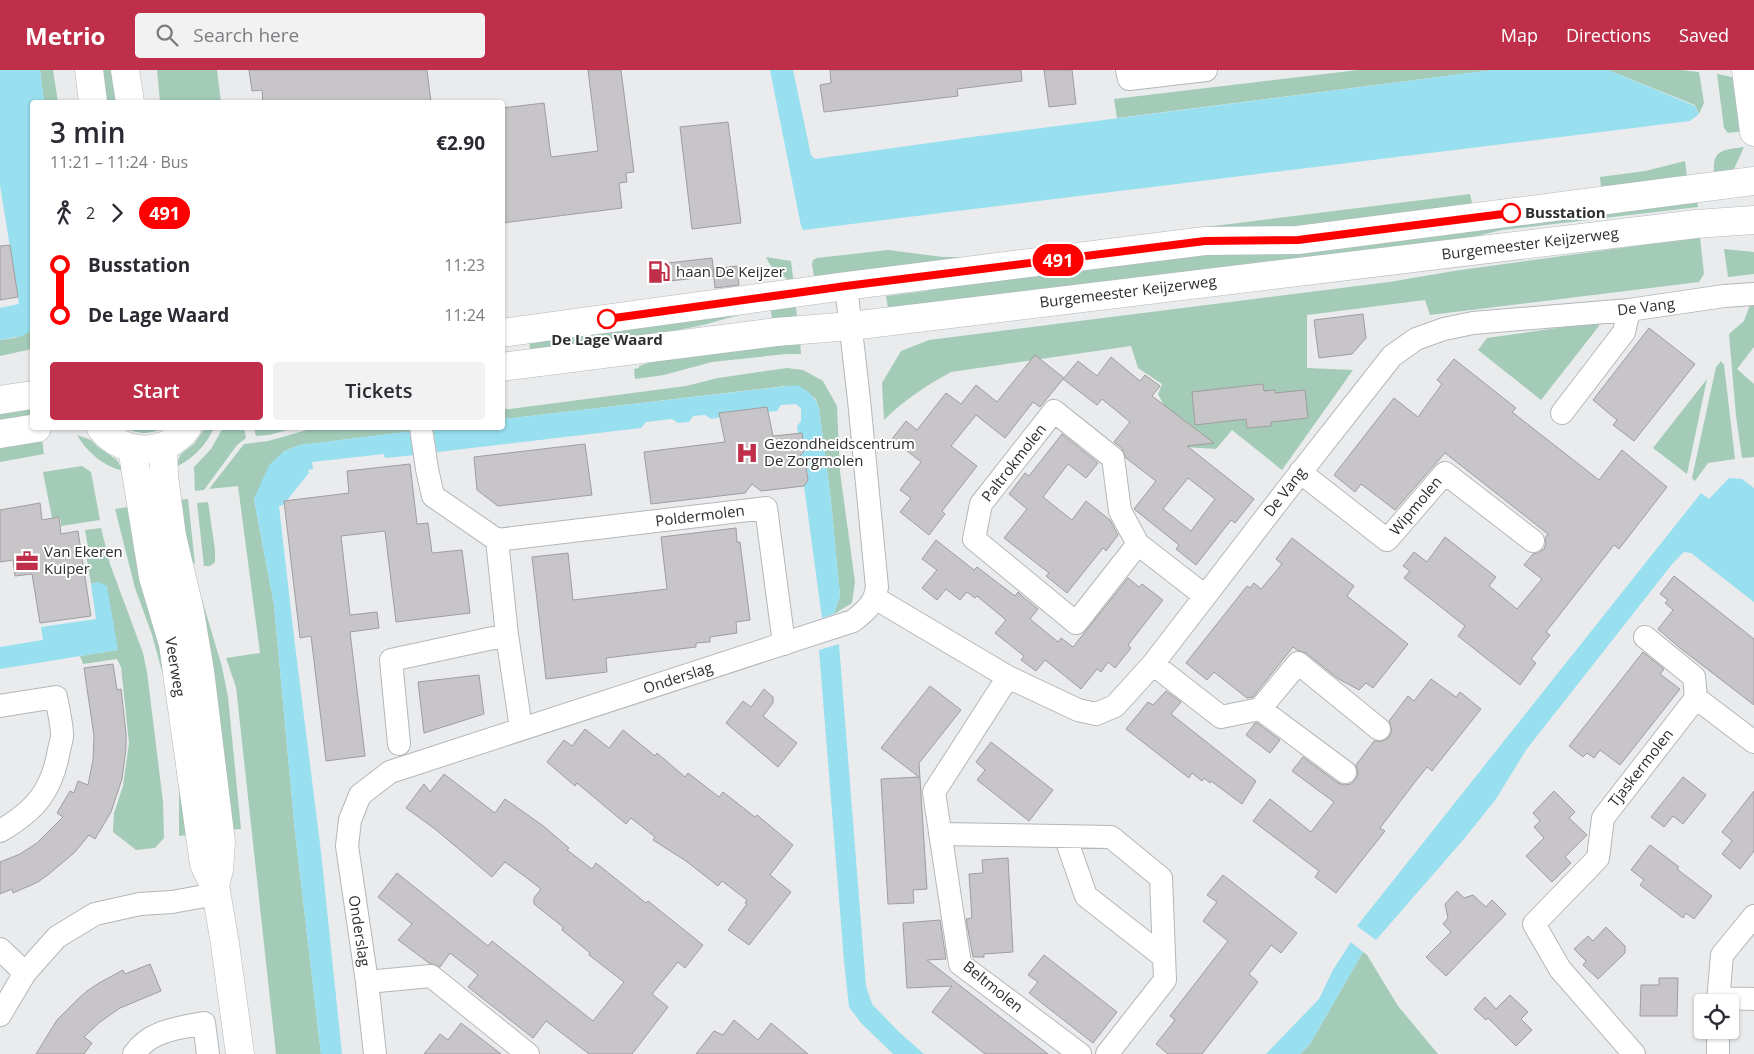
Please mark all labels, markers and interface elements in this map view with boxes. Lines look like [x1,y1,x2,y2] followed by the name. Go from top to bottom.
[135,13,485,58] search box
[25,19,105,52] text: Metrio
[153,21,181,49] icon: search
[193,22,299,48] text: Search here
[1501,23,1538,47] text: Map
[1566,23,1651,47] text: Directions
[1679,23,1729,47] text: Saved
[50,113,126,151] text: 3 min
[436,130,485,156] text: €2.90
[50,151,188,173] text: 11:21 – 11:24 · Bus
[50,199,78,227] icon: walk
[103,199,131,227] icon: forward
[149,201,180,225] text: 491
[86,202,95,224] text: 2
[1525,202,1606,222] place label: Busstation
[1501,203,1521,223] marker: Busstation
[1440,222,1620,264] street label: Burgemeester Keijzerweg
[1029,244,1087,276] line badge: 491
[1043,248,1073,272] text: 491
[88,252,190,278] text: Busstation
[444,254,485,276] text: 11:23
[646,259,672,285] fuel station icon: haan De Keijzer
[676,261,785,281] place label: haan De Keijzer
[1038,270,1218,312] street label: Burgemeester Keijzerweg
[1616,293,1676,319] street label: De Vang
[88,302,229,328] text: De Lage Waard
[444,304,485,326] text: 11:24
[597,309,617,329] marker: De Lage Waard
[551,329,663,349] place label: De Lage Waard
[50,362,263,420] button: Start
[273,362,485,420] button: Tickets
[976,419,1050,506] street label: Paltrokmolen
[764,433,915,470] place label: Gezondheidscentrum De Zorgmolen
[734,440,760,466] hospital icon: Gezondheidscentrum De Zorgmolen
[1259,462,1310,520] street label: De Vang
[1385,472,1446,539] street label: Wipmolen
[654,500,746,530] street label: Poldermolen
[44,541,123,578] place label: Van Ekeren Kuiper
[14,548,40,574] office icon: Van Ekeren Kuiper
[161,636,191,698] street label: Veerweg
[640,656,715,698] street label: Onderslag
[1603,724,1677,811] street label: Tjaskermolen
[344,894,375,968] street label: Onderslag
[960,956,1028,1017] street label: Beltmolen
[1694,994,1739,1039] map controls
[1694,994,1739,1039] button: locate

